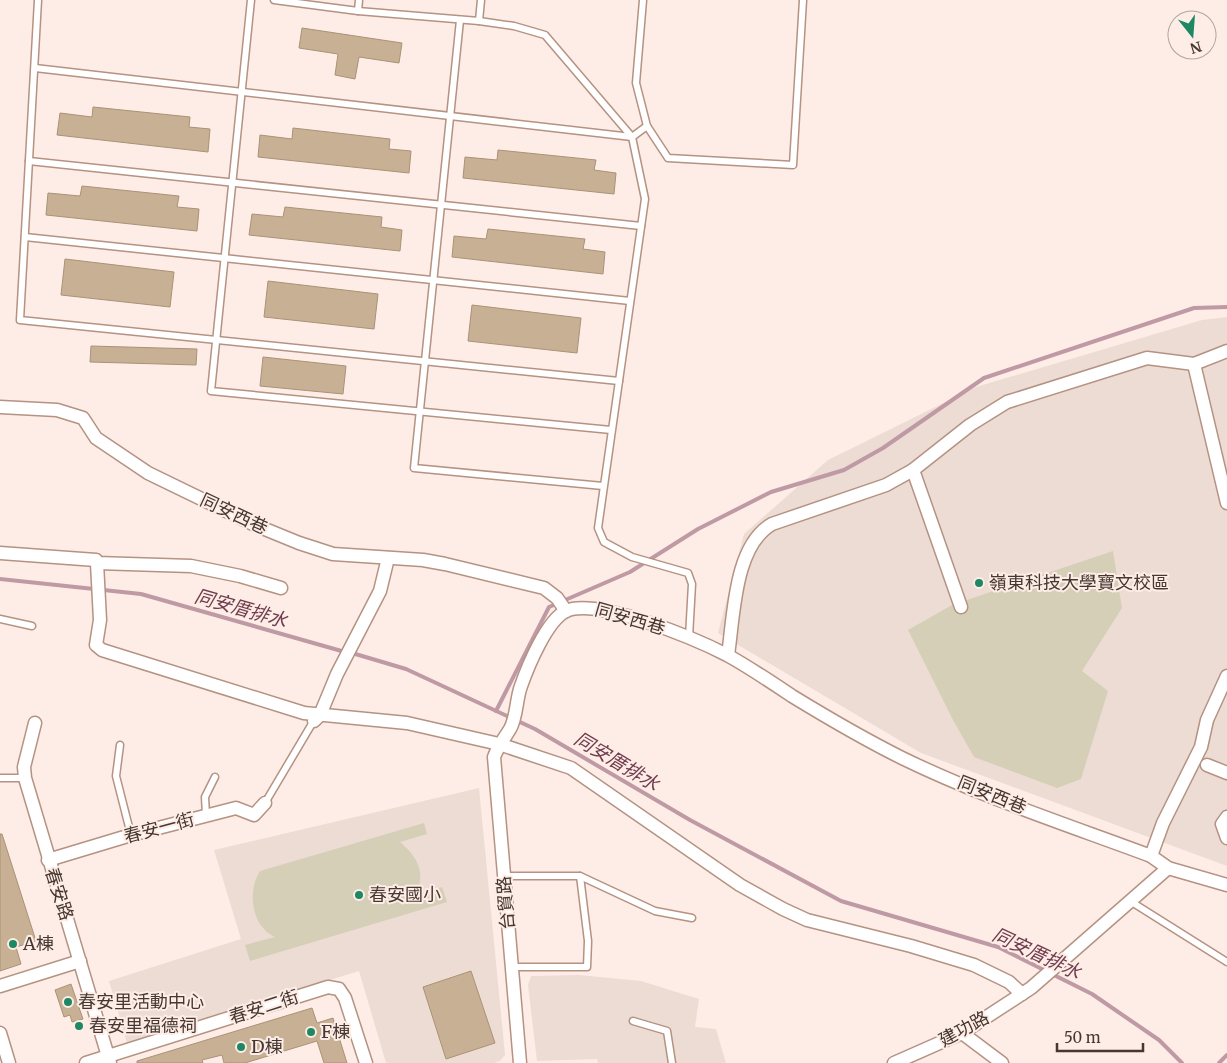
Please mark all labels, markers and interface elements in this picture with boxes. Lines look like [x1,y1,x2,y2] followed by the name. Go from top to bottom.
[1167,10,1217,60] north arrow
[1188,37,1204,58] text: N
[197,488,272,539] street label: 同安西巷
[989,571,1169,594] place label: 嶺東科技大學寶文校區
[973,577,985,589] marker: 嶺東科技大學寶文校區
[192,583,291,633] water label: 同安厝排水
[592,598,668,639] street label: 同安西巷
[570,726,665,796] water label: 同安厝排水
[955,770,1030,819] street label: 同安西巷
[121,807,197,848] street label: 春安一街
[40,865,79,923] street label: 春安路
[492,875,519,931] street label: 台貿路
[369,883,441,906] place label: 春安國小
[353,889,365,901] marker: 春安國小
[989,922,1086,984] water label: 同安厝排水
[22,932,54,955] place label: A棟
[7,938,19,950] marker: A棟
[226,984,302,1029] street label: 春安二街
[78,990,204,1013] place label: 春安里活動中心
[62,996,74,1008] marker: 春安里活動中心
[935,1005,993,1052] street label: 建功路
[89,1014,197,1037] place label: 春安里福德祠
[73,1020,85,1032] marker: 春安里福德祠
[321,1020,350,1043] place label: F棟
[1057,1020,1143,1052] scale bar
[305,1026,317,1038] marker: F棟
[1064,1028,1101,1047] text: 50 m
[251,1035,283,1058] place label: D棟
[235,1041,247,1053] marker: D棟

